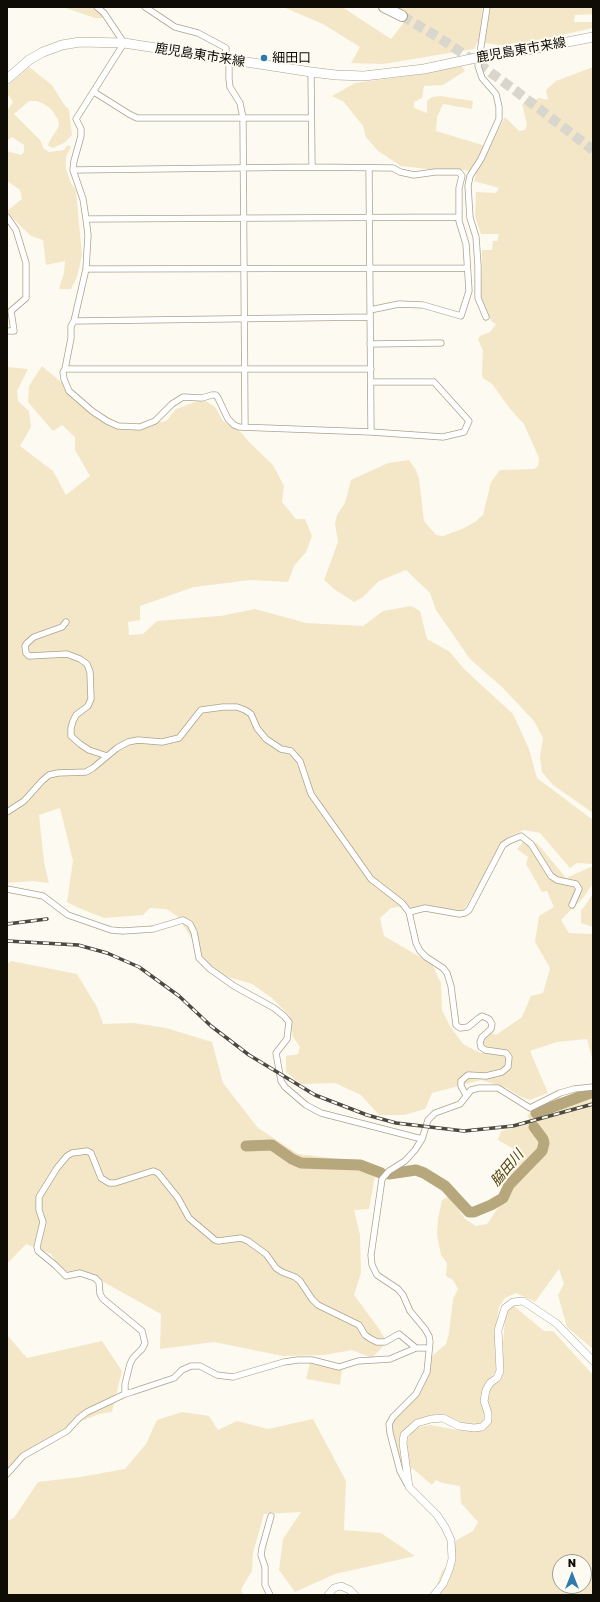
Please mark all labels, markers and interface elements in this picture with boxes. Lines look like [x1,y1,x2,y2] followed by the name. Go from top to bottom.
[475,34,567,66] street label: 鹿児島東市来線
[154,40,246,70] street label: 鹿児島東市来線
[272,50,311,66] place label: 細田口
[259,53,269,63] marker: 細田口
[487,1147,527,1189] water label: 脇田川
[552,1554,592,1594] north arrow
[568,1556,576,1569] text: N

